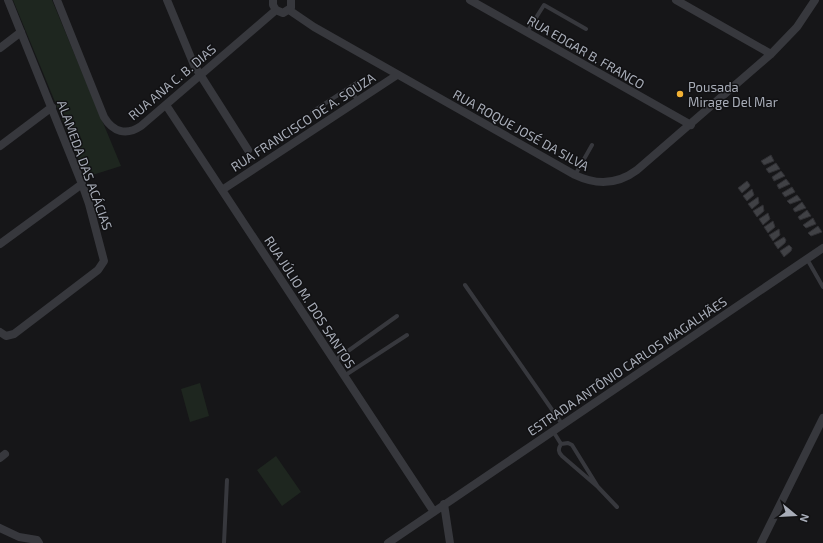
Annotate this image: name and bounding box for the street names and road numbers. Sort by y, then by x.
street label: RUA EDGAR B. FRANCO [525,12,647,92]
street label: RUA ANA C. B. DIAS [125,41,219,123]
street label: RUA FRANCISCO DE A. SOUZA [228,69,378,175]
street label: RUA ROQUE JOSÉ DA SILVA [450,85,592,174]
street label: ALAMEDA DAS ACÁCIAS [54,98,117,232]
street label: RUA JÚLIO M. DOS SANTOS [261,232,360,371]
street label: ESTRADA ANTÔNIO CARLOS MAGALHÃES [524,293,730,439]

